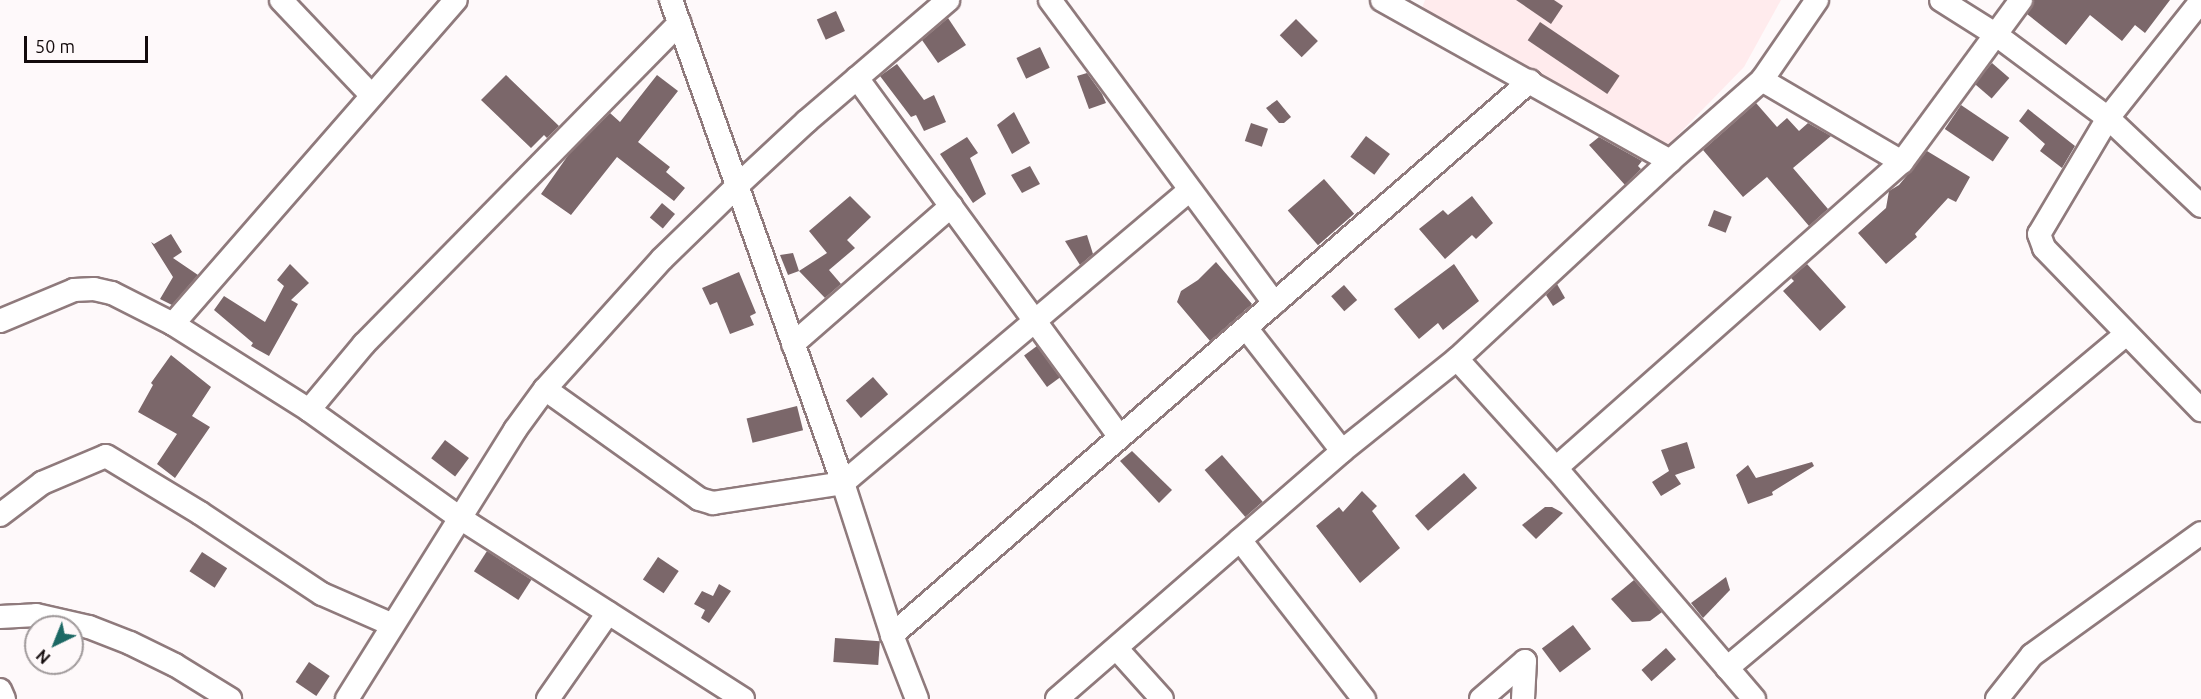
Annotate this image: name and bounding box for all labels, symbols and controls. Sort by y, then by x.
scale bar [27,24,152,62]
text: 50 m [35,36,75,56]
north arrow [24,615,84,675]
text: N [33,646,54,667]

